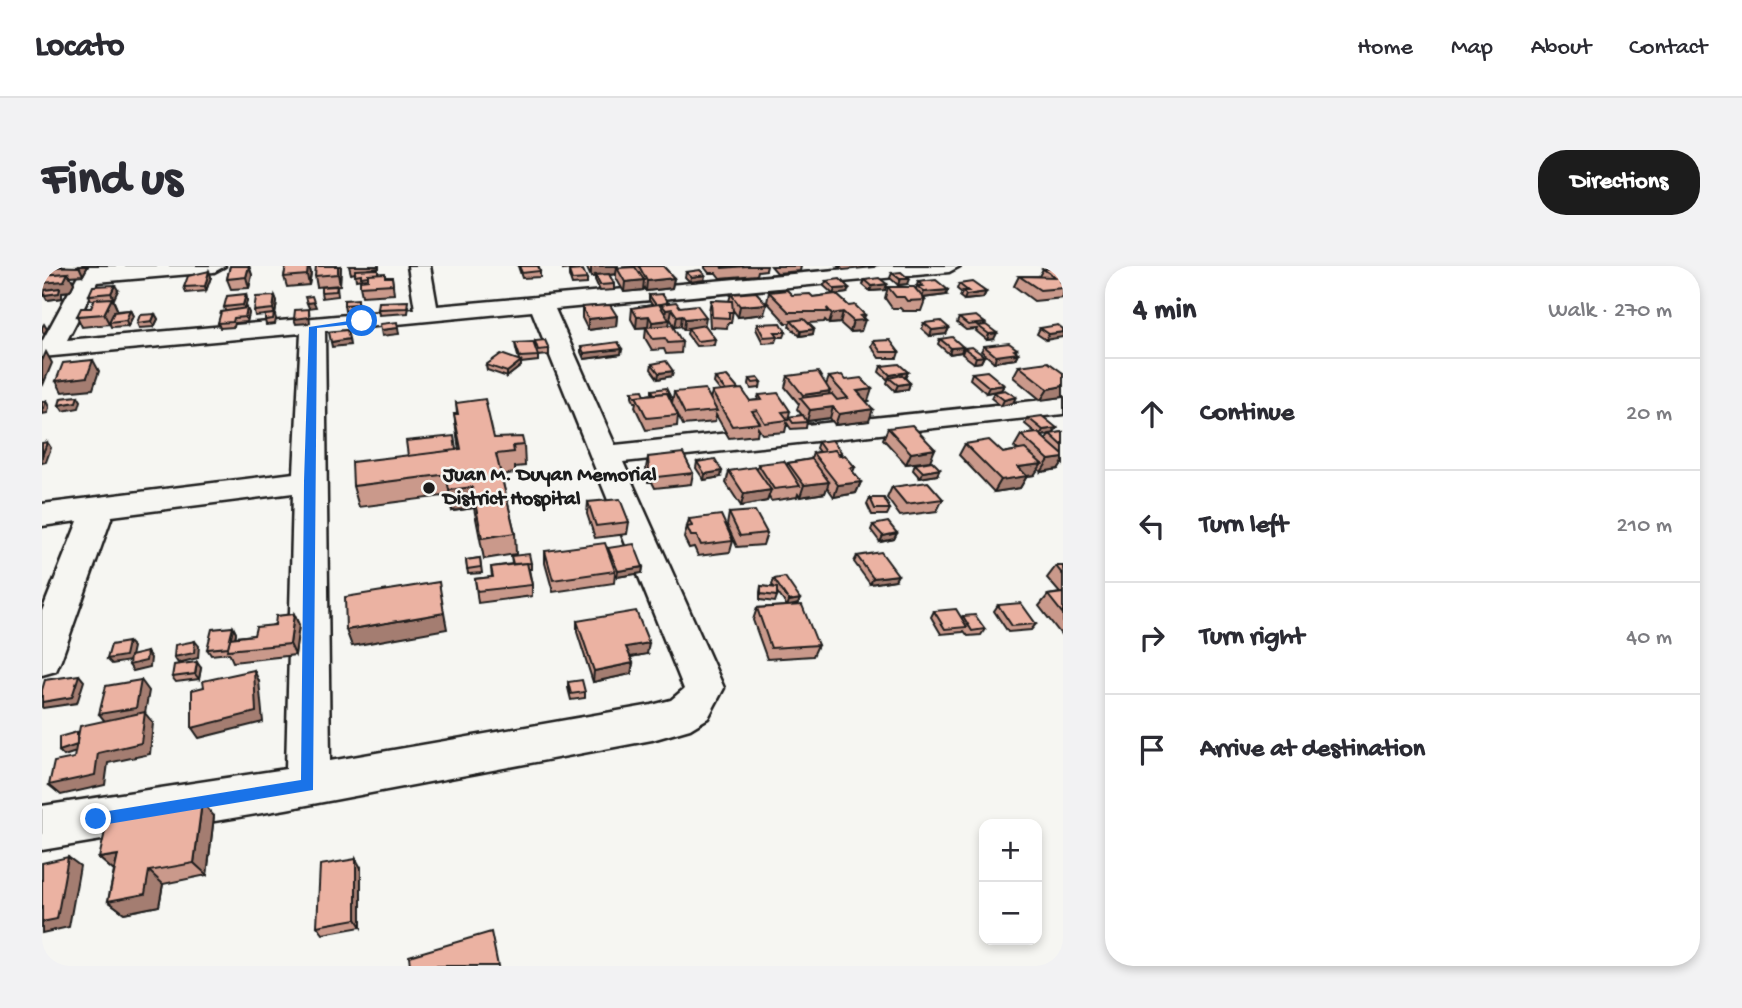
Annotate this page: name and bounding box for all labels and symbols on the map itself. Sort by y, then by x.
route start [346,305,377,336]
place label: Juan M. Duyan Memorial District Hospital [441,464,657,513]
marker: Juan M. Duyan Memorial District Hospital [421,480,437,496]
route end [80,803,111,834]

